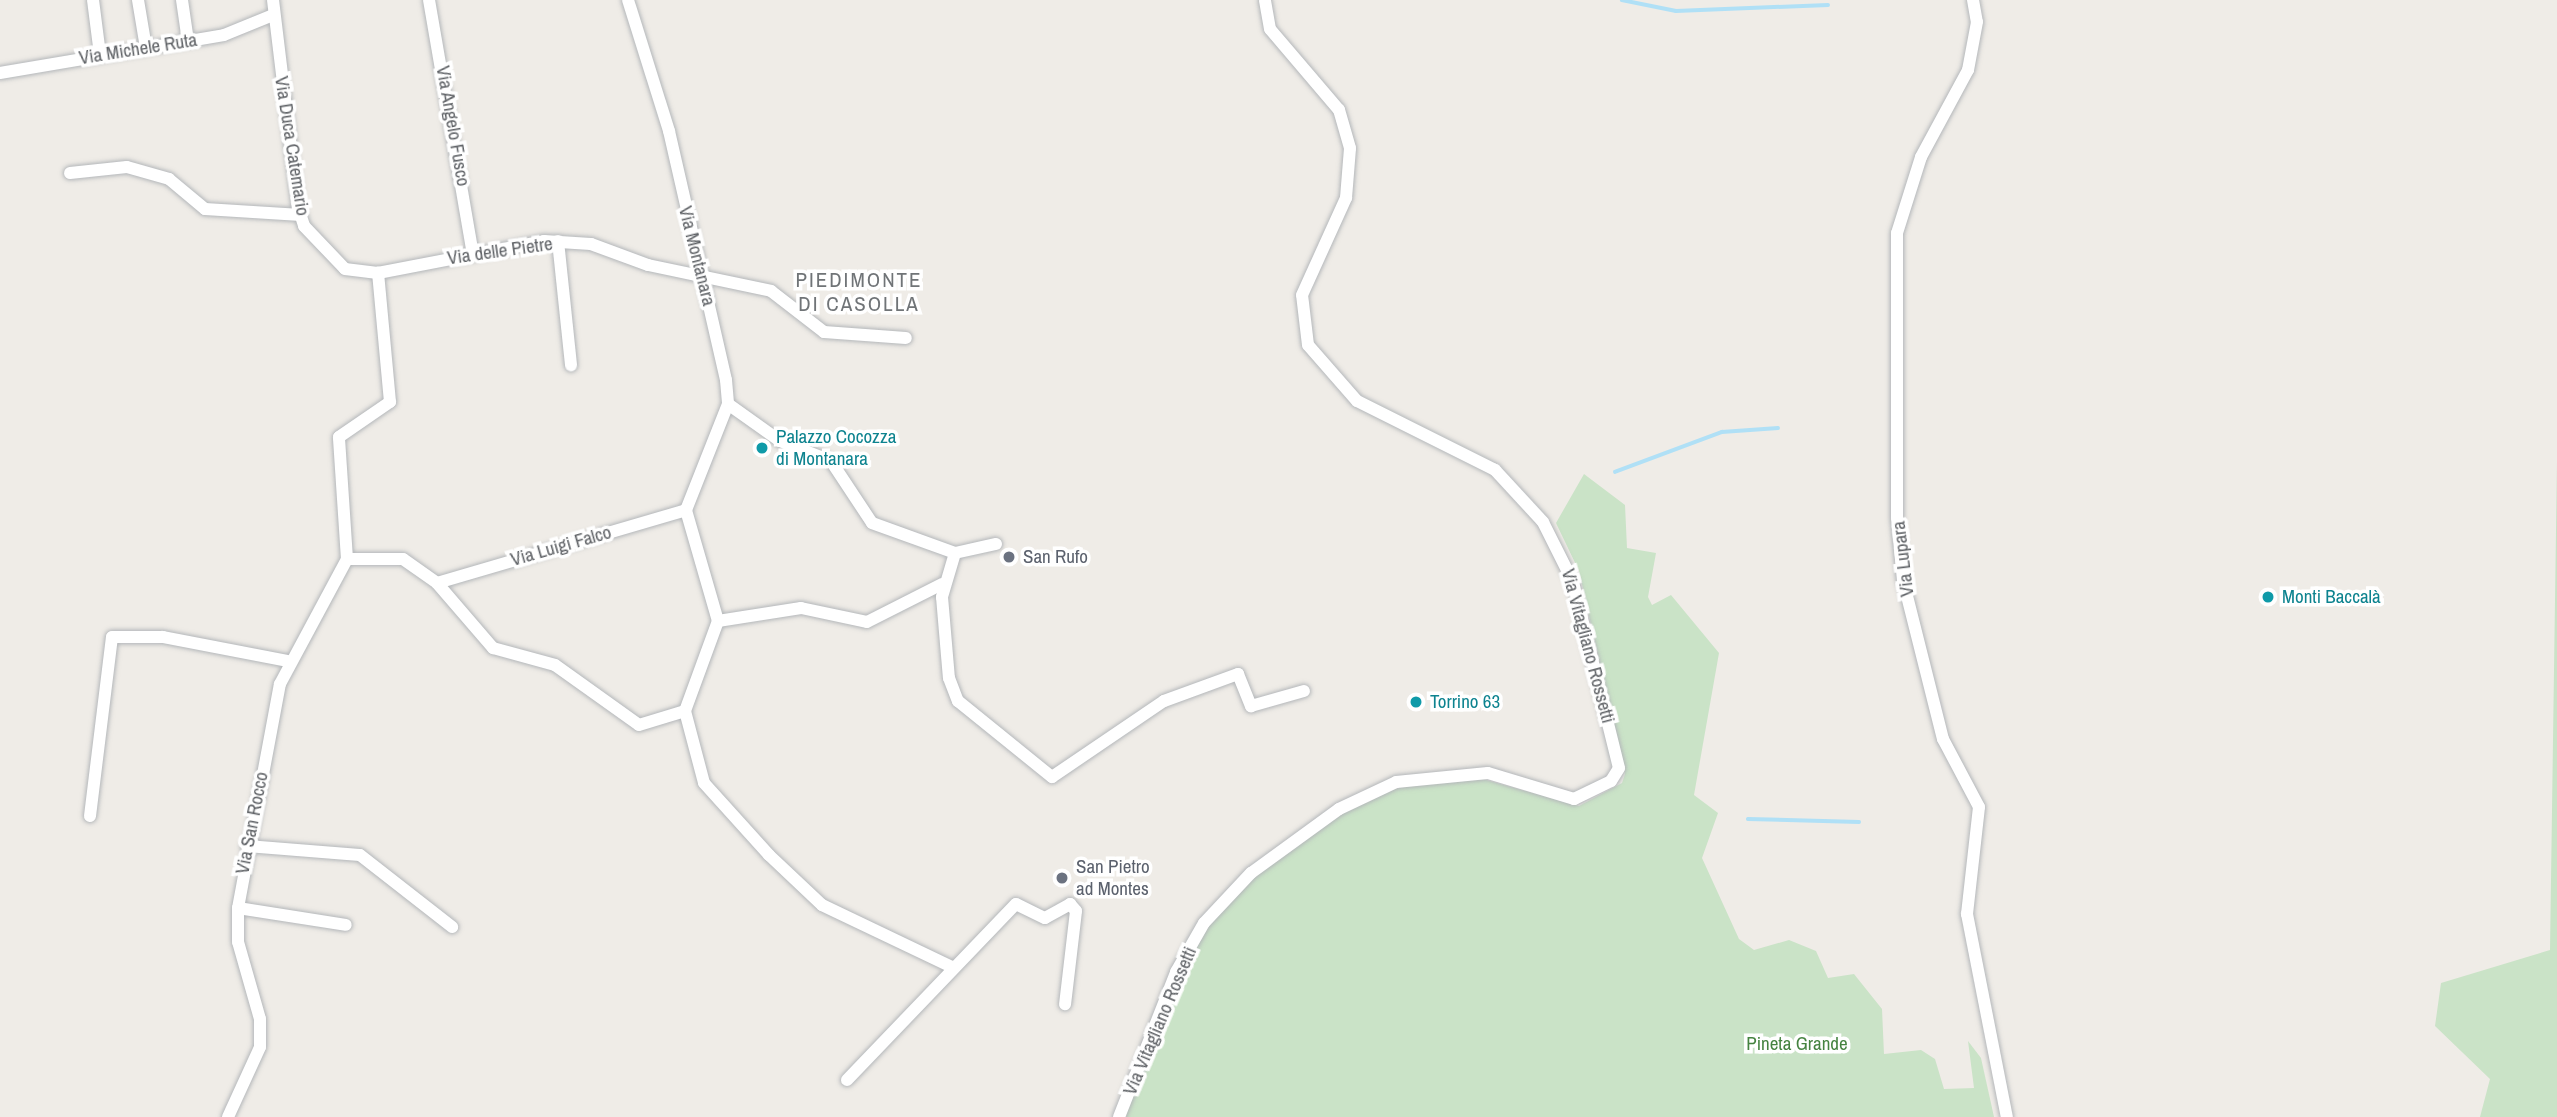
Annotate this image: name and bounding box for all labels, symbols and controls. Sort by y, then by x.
street label: Via Michele Ruta [77,28,199,70]
street label: Via Angelo Fusco [431,64,475,188]
street label: Via Duca Catemario [270,75,314,217]
street label: Via Montanara [674,204,720,308]
street label: Via delle Pietre [446,232,554,270]
district label: PIEDIMONTE DI CASOLLA [797,267,921,317]
place label: Palazzo Cocozza di Montanara [776,426,896,470]
marker: Palazzo Cocozza di Montanara [754,440,770,456]
street label: Via Lupara [1887,520,1919,598]
street label: Via Luigi Falco [508,521,614,571]
place label: San Rufo [1023,546,1088,568]
marker: San Rufo [1001,549,1017,565]
street label: Via Vitagliano Rossetti [1556,566,1620,726]
place label: Monti Baccalà [2282,586,2381,608]
marker: Monti Baccalà [2260,589,2276,605]
place label: Torrino 63 [1430,691,1500,713]
marker: Torrino 63 [1408,694,1424,710]
street label: Via San Rocco [231,770,273,876]
place label: San Pietro ad Montes [1076,856,1150,900]
marker: San Pietro ad Montes [1054,870,1070,886]
street label: Via Vitagliano Rossetti [1118,943,1202,1099]
park label: Pineta Grande [1746,1033,1848,1055]

